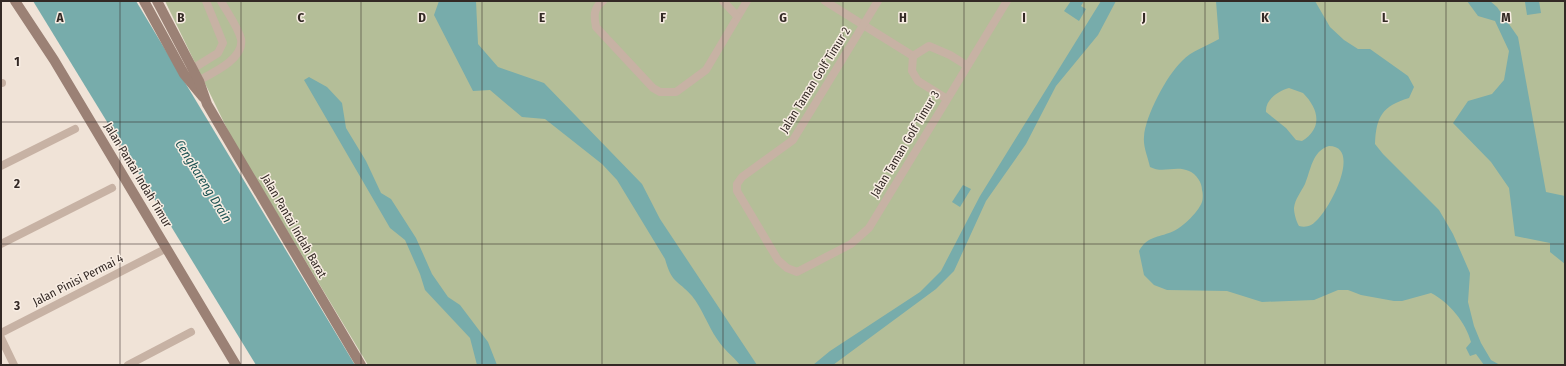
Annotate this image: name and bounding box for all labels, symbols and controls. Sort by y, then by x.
text: A [55,10,64,25]
text: B [177,10,185,25]
text: C [298,10,305,25]
text: D [418,10,426,25]
text: E [539,10,545,25]
text: F [660,10,666,25]
text: G [779,10,787,25]
text: H [899,10,907,25]
text: I [1022,10,1026,25]
text: J [1141,10,1146,25]
text: K [1261,10,1269,25]
text: L [1382,10,1388,25]
text: M [1501,10,1511,25]
street label: Jalan Taman Golf Timur 2 [777,25,853,135]
text: 1 [14,54,20,69]
street label: Jalan Taman Golf Timur 3 [868,88,942,200]
street label: Jalan Pantai Indah Timur [101,120,175,231]
water label: Cengkareng Drain [172,137,235,226]
street label: Jalan Pantai Indah Barat [259,172,329,280]
text: 2 [13,176,20,191]
street label: Jalan Pinisi Permai 4 [30,251,126,309]
text: 3 [13,298,20,313]

